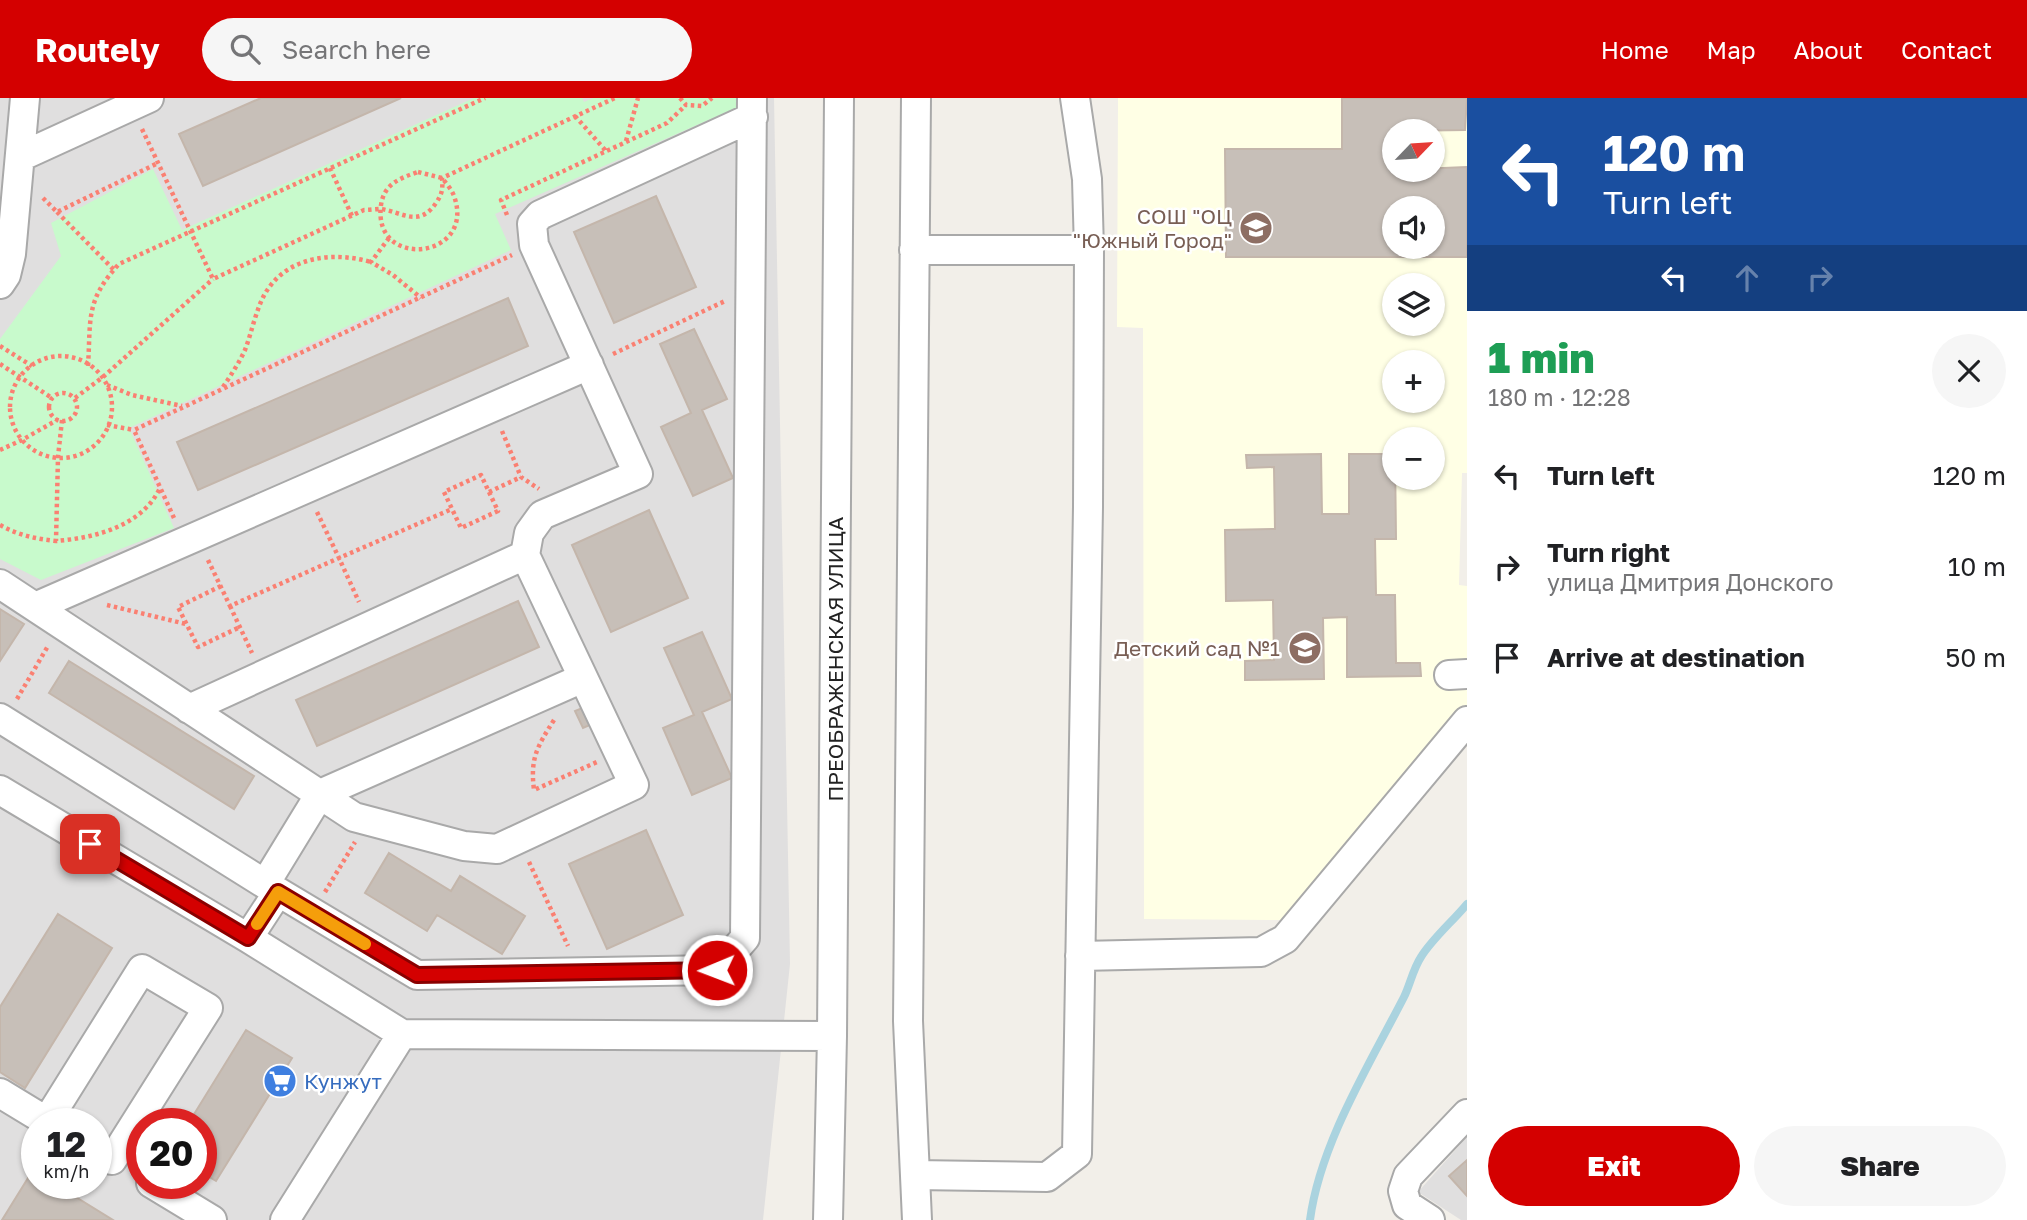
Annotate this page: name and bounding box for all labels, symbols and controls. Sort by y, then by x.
search box [202,18,692,81]
text: Routely [35,30,160,69]
icon: search [226,30,264,68]
text: Search here [282,34,431,65]
text: Home [1601,35,1669,64]
text: Map [1707,35,1756,64]
text: About [1794,35,1863,64]
text: Contact [1901,35,1992,64]
north arrow [1382,119,1446,182]
map controls [1382,119,1445,490]
text: 120 m [1603,123,1745,182]
icon: left [1488,126,1579,217]
text: Turn left [1603,183,1732,221]
button: sound [1382,196,1445,259]
place label: СОШ "ОЦ "Южный Город" [1073,203,1232,253]
school or university icon: СОШ "ОЦ "Южный Город" [1237,209,1275,247]
icon: left [1655,259,1693,297]
icon: ahead [1728,259,1766,297]
icon: right [1801,259,1839,297]
button: layers [1382,273,1445,336]
text: 1 min [1488,332,1595,382]
button: close [1932,334,2006,408]
button: + [1382,350,1445,413]
text: 180 m · 12:28 [1488,383,1631,411]
button: − [1382,427,1445,490]
icon: left [1488,457,1526,495]
text: Turn left [1547,460,1655,491]
text: 120 m [1933,460,2006,491]
street label: ПРЕОБРАЖЕНСКАЯ УЛИЦА [822,517,848,801]
text: Turn right [1547,537,1670,568]
icon: right [1488,548,1526,586]
text: 10 m [1948,551,2006,582]
text: улица Дмитрия Донского [1547,568,1833,596]
school or university icon: Детский сад №1 [1286,629,1324,667]
place label: Детский сад №1 [1114,635,1280,661]
icon: arrive [1488,639,1526,677]
text: Arrive at destination [1547,642,1805,673]
text: 50 m [1945,642,2006,673]
pin [60,814,120,874]
icon: arrive [71,825,109,863]
position arrow [680,933,754,1007]
supermarket icon: Кунжут [261,1062,299,1100]
place label: Кунжут [304,1068,382,1094]
speed limit sign: 20 [126,1108,217,1199]
text: 12 [47,1123,86,1165]
button: Exit [1488,1126,1740,1206]
button: Share [1754,1126,2006,1206]
text: km/h [44,1160,89,1182]

